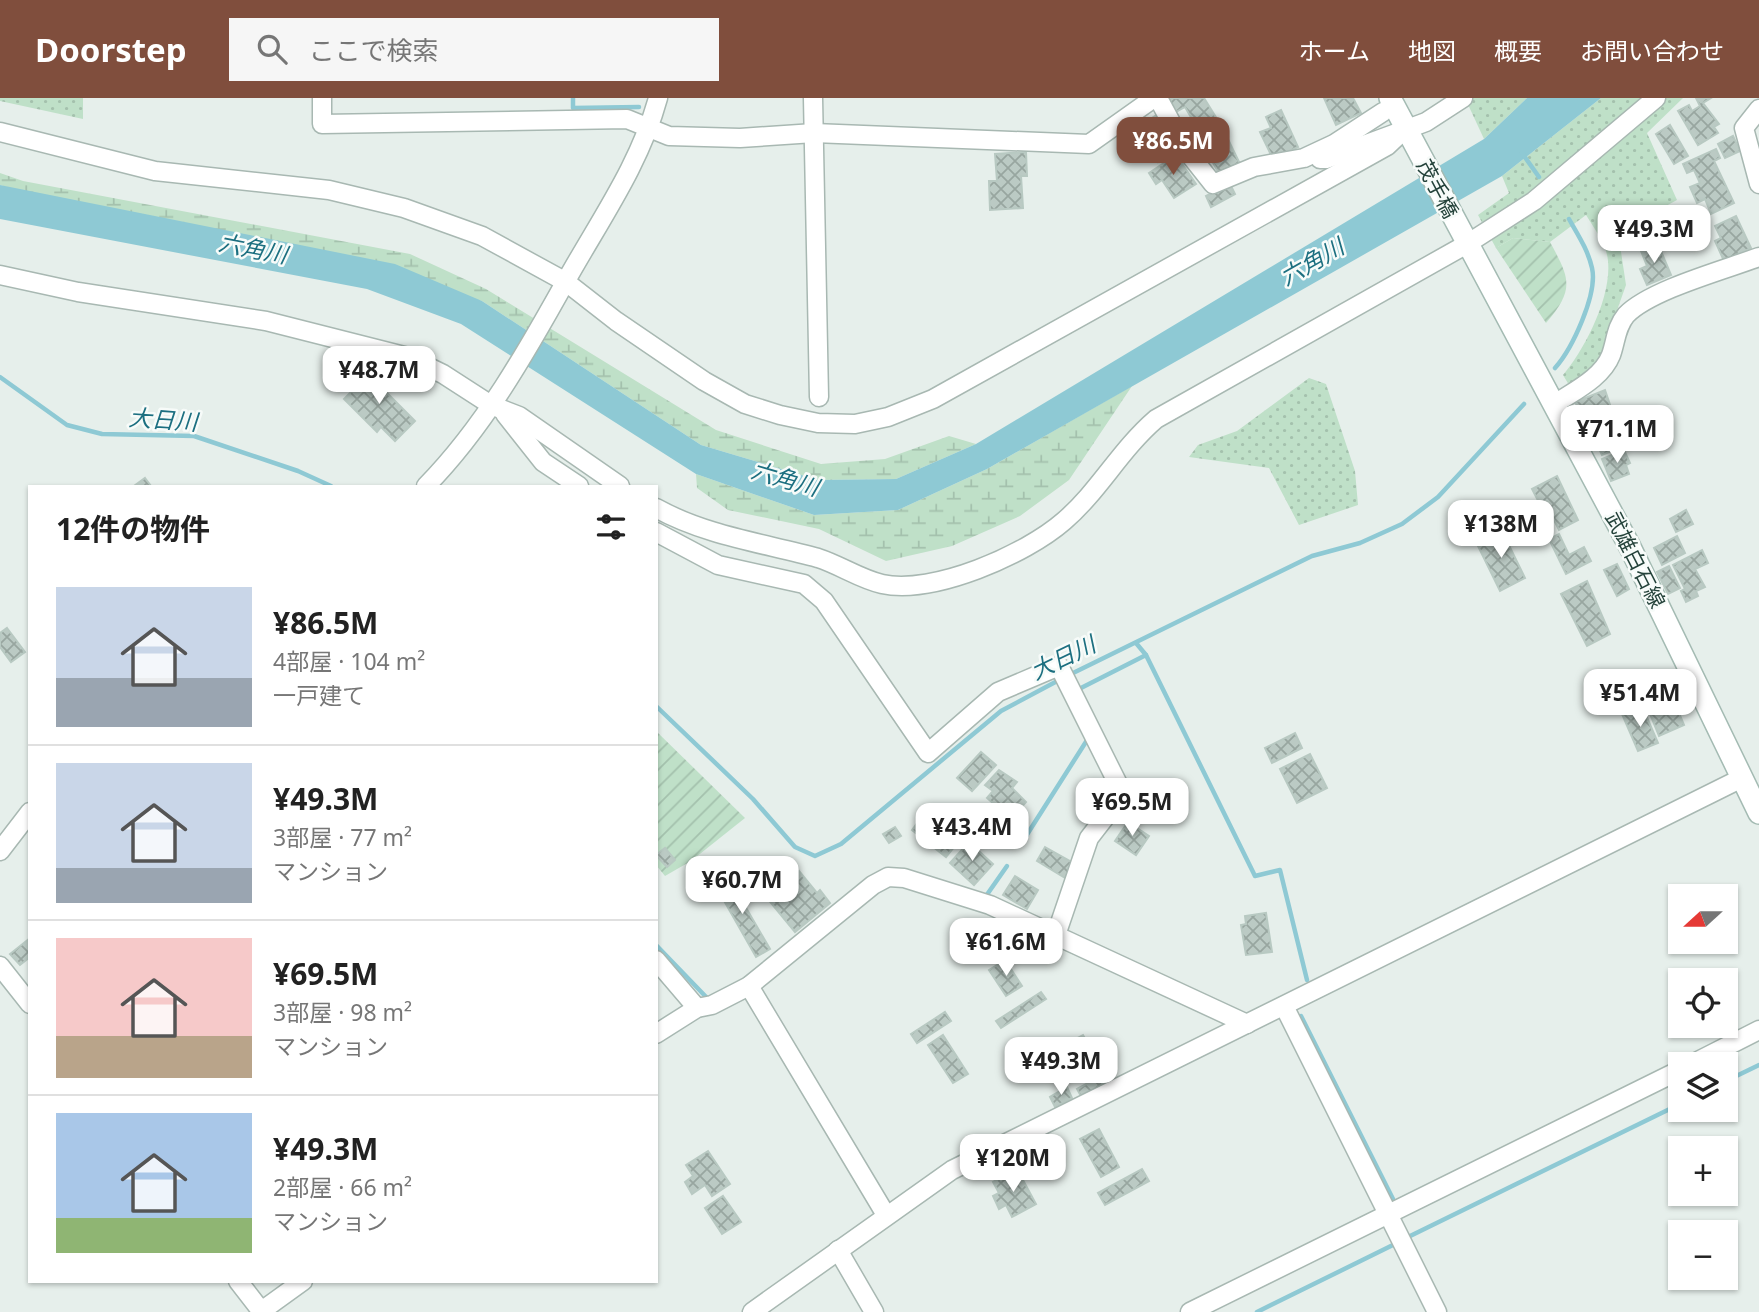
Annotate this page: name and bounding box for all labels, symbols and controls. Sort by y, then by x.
search box [229,18,719,81]
text: Doorstep [35,27,187,72]
icon: search [253,30,291,68]
text: ここで検索 [309,32,439,68]
text: ホーム [1299,34,1370,67]
text: 地図 [1408,34,1456,67]
text: 概要 [1494,34,1542,67]
text: お問い合わせ [1580,34,1724,67]
pin: ¥86.5M [1116,118,1230,177]
text: ¥86.5M [1133,124,1213,156]
street label: 茂手橋 [1411,154,1465,223]
pin: ¥49.3M [1597,206,1711,265]
text: ¥49.3M [1614,212,1694,244]
water label: 六角川 [216,226,293,271]
water label: 六角川 [1274,229,1352,292]
pin: ¥48.7M [322,346,436,406]
text: ¥48.7M [339,353,419,385]
water label: 大日川 [128,401,202,438]
pin: ¥71.1M [1560,406,1674,465]
text: ¥71.1M [1577,412,1657,444]
water label: 六角川 [748,453,826,504]
pin: ¥138M [1452,500,1550,560]
street label: 武雄白石線 [1600,506,1672,613]
text: ¥138M [1464,507,1538,539]
text: 12件の物件 [56,508,210,549]
icon: filters [592,508,630,546]
text: ¥86.5M [273,602,378,643]
icon: home [112,615,196,699]
water label: 大日川 [1025,626,1103,687]
text: 4部屋 · 104 m² [273,645,425,677]
pin: ¥51.4M [1583,670,1697,729]
text: ¥51.4M [1600,676,1680,708]
text: 一戸建て [273,679,365,711]
text: ¥49.3M [273,778,378,819]
pin: ¥69.5M [1075,778,1189,838]
text: ¥69.5M [1092,785,1172,817]
icon: home [112,791,196,875]
pin: ¥43.4M [915,804,1029,863]
text: ¥43.4M [932,810,1012,842]
text: 3部屋 · 77 m² [273,821,412,853]
text: マンション [273,855,388,887]
pin: ¥60.7M [685,856,799,916]
text: ¥60.7M [702,863,782,895]
north arrow [1668,884,1738,954]
map controls [1668,884,1738,1290]
pin: ¥61.6M [949,918,1063,978]
text: ¥61.6M [966,925,1046,957]
text: ¥69.5M [273,953,378,994]
icon: home [112,966,196,1050]
button: locate [1668,968,1738,1038]
text: 3部屋 · 98 m² [273,996,412,1028]
text: マンション [273,1030,388,1062]
pin: ¥49.3M [1004,1038,1118,1097]
text: ¥49.3M [1021,1044,1101,1076]
button: layers [1668,1052,1738,1122]
text: ¥49.3M [273,1128,378,1169]
pin: ¥120M [964,1134,1062,1194]
button: + [1668,1136,1738,1206]
icon: home [112,1141,196,1225]
text: ¥120M [976,1141,1050,1173]
text: 2部屋 · 66 m² [273,1171,412,1203]
text: マンション [273,1205,388,1237]
button: − [1668,1220,1738,1290]

